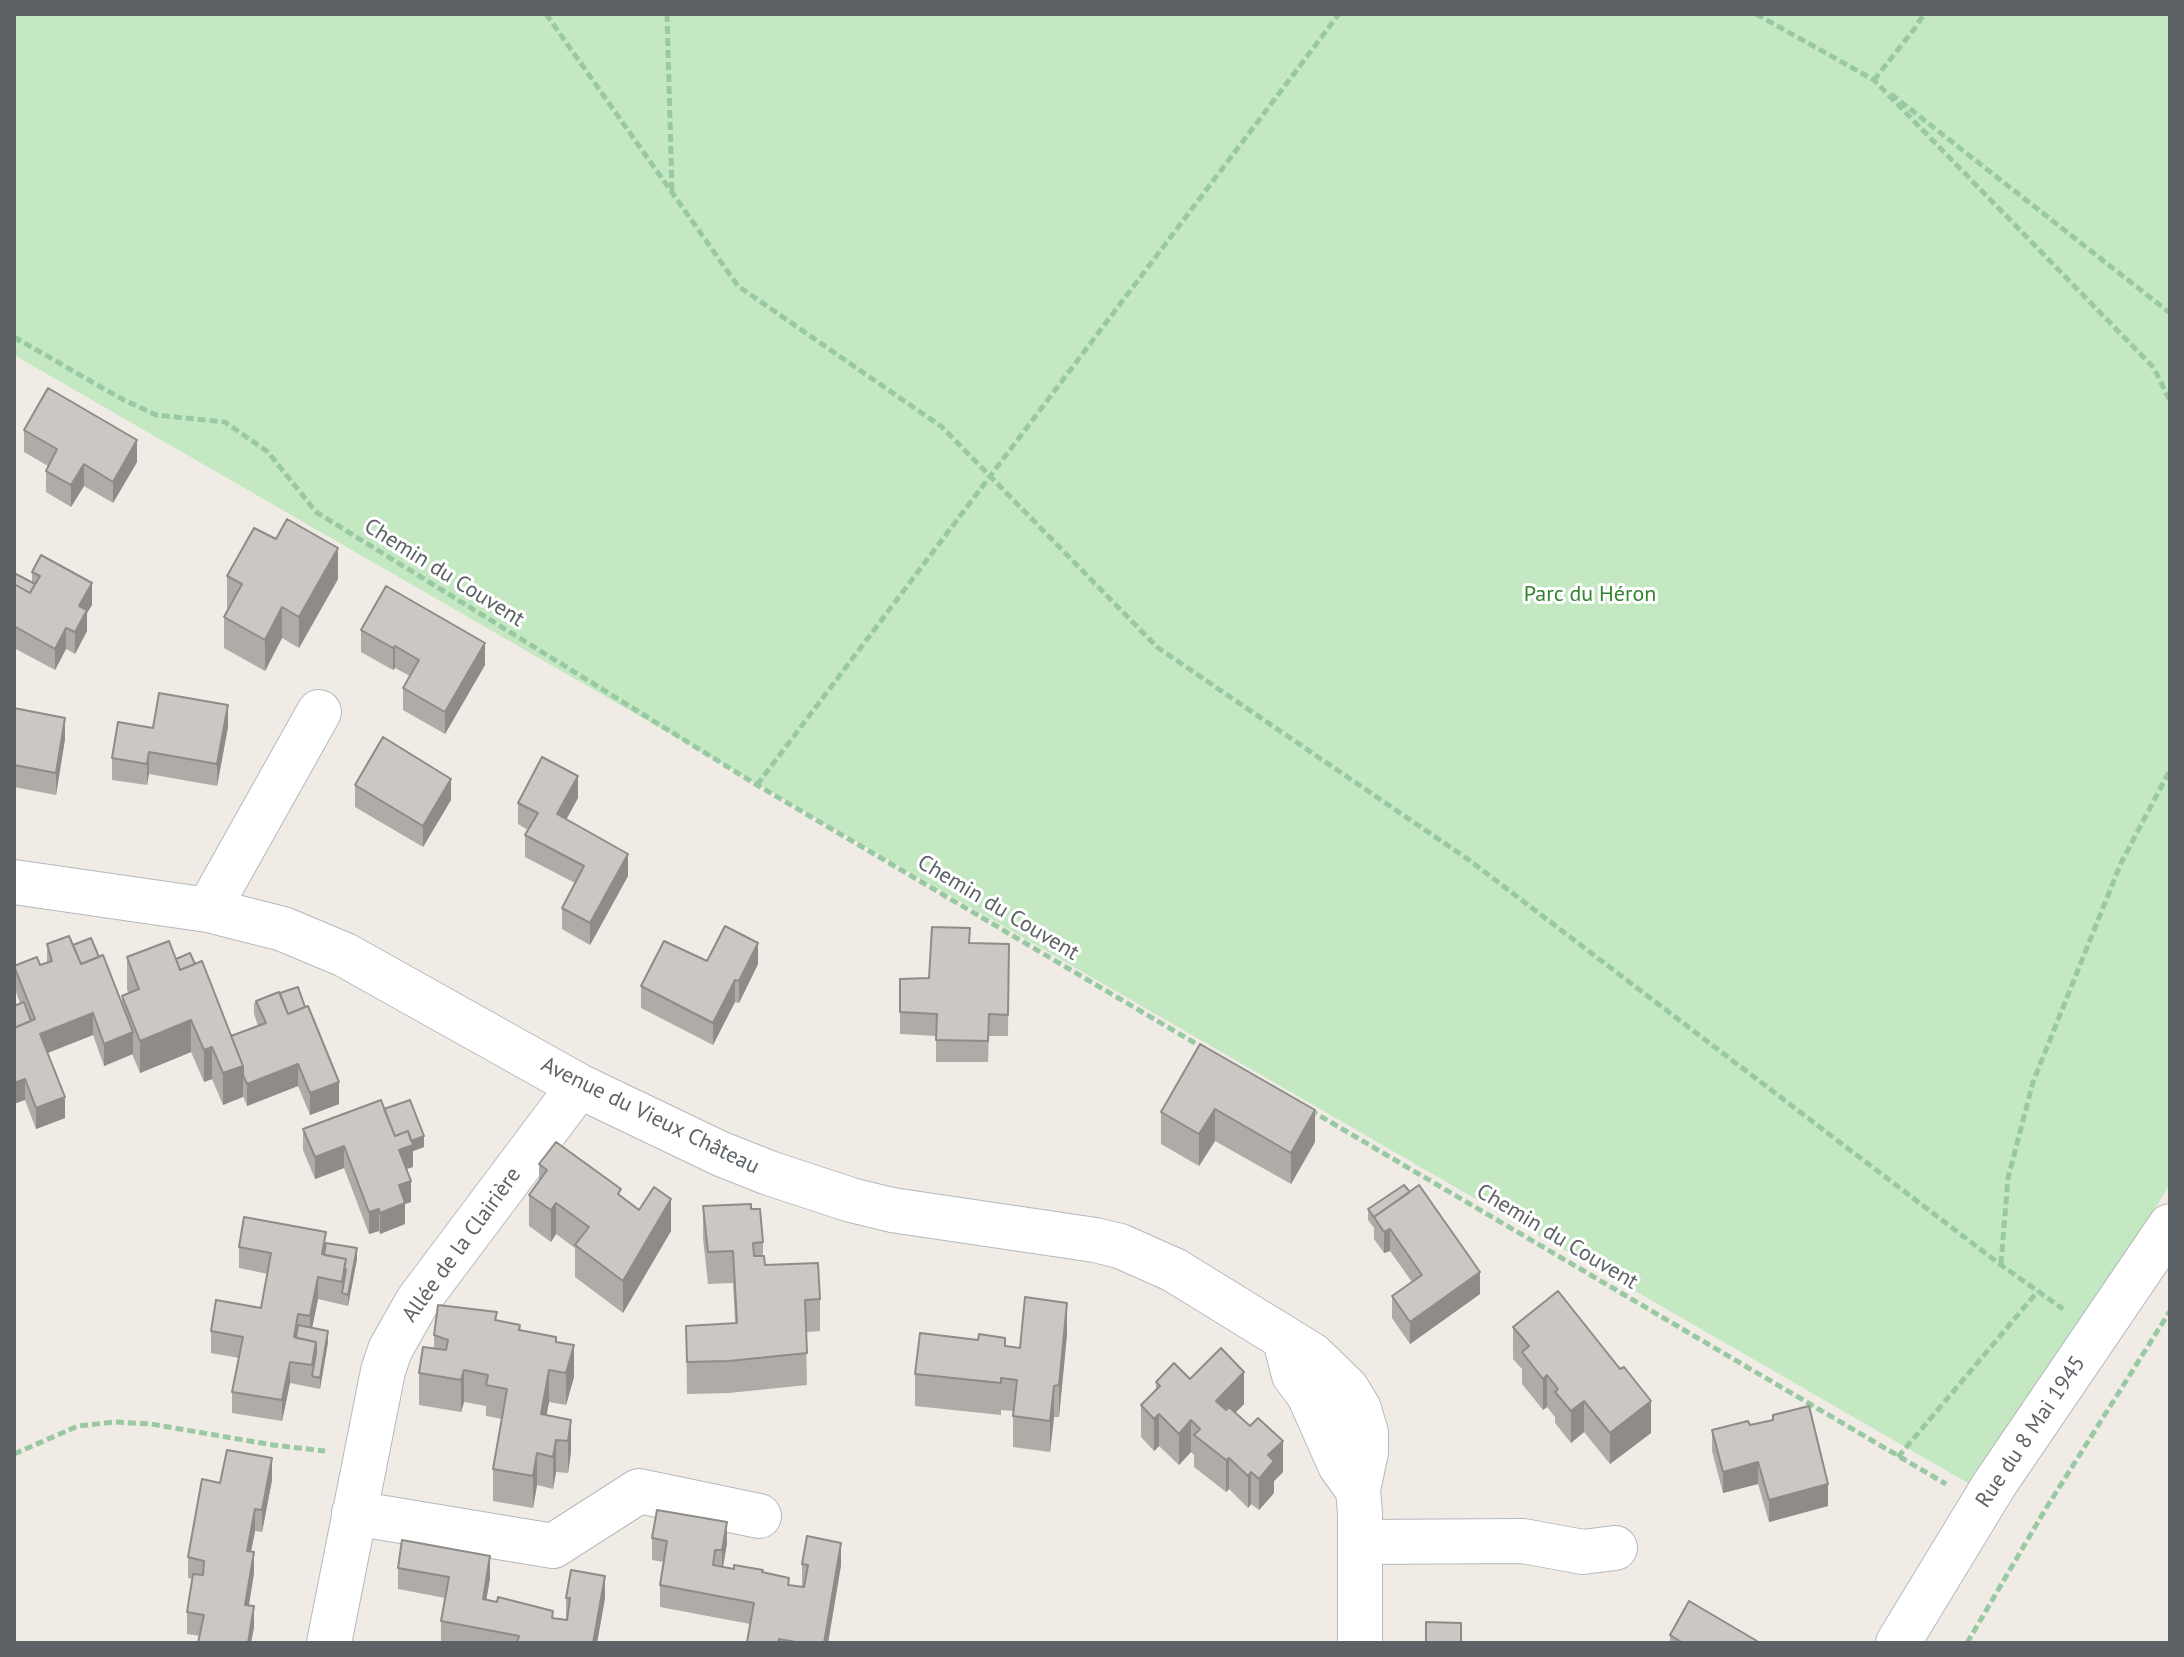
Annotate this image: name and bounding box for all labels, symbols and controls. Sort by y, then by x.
street label: Chemin du Couvent [359,513,529,633]
park label: Parc du Héron [1524,582,1656,608]
street label: Chemin du Couvent [913,849,1083,967]
street label: Avenue du Vieux Château [537,1052,763,1180]
street label: Allée de la Clairière [397,1162,527,1328]
street label: Chemin du Couvent [1472,1178,1642,1296]
street label: Rue du 8 Mai 1945 [1970,1351,2092,1513]

